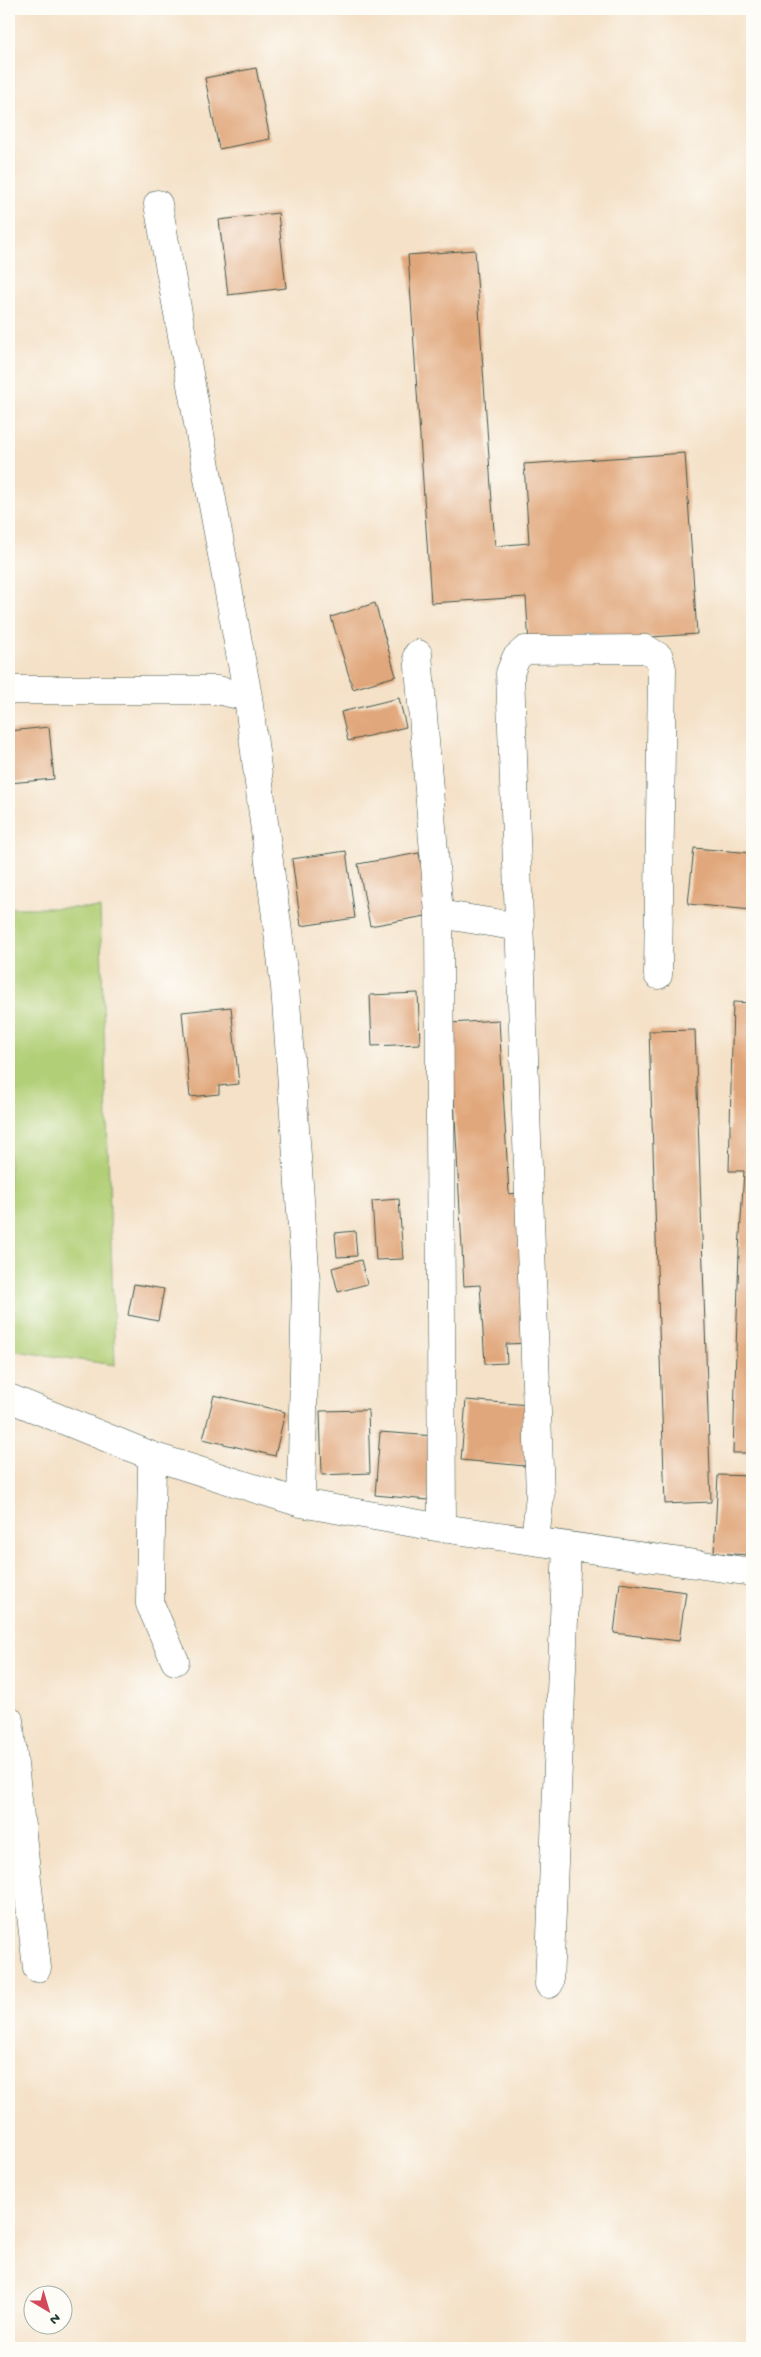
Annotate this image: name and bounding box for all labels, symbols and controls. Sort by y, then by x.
north arrow [22,2284,72,2334]
text: N [46,2309,63,2328]

